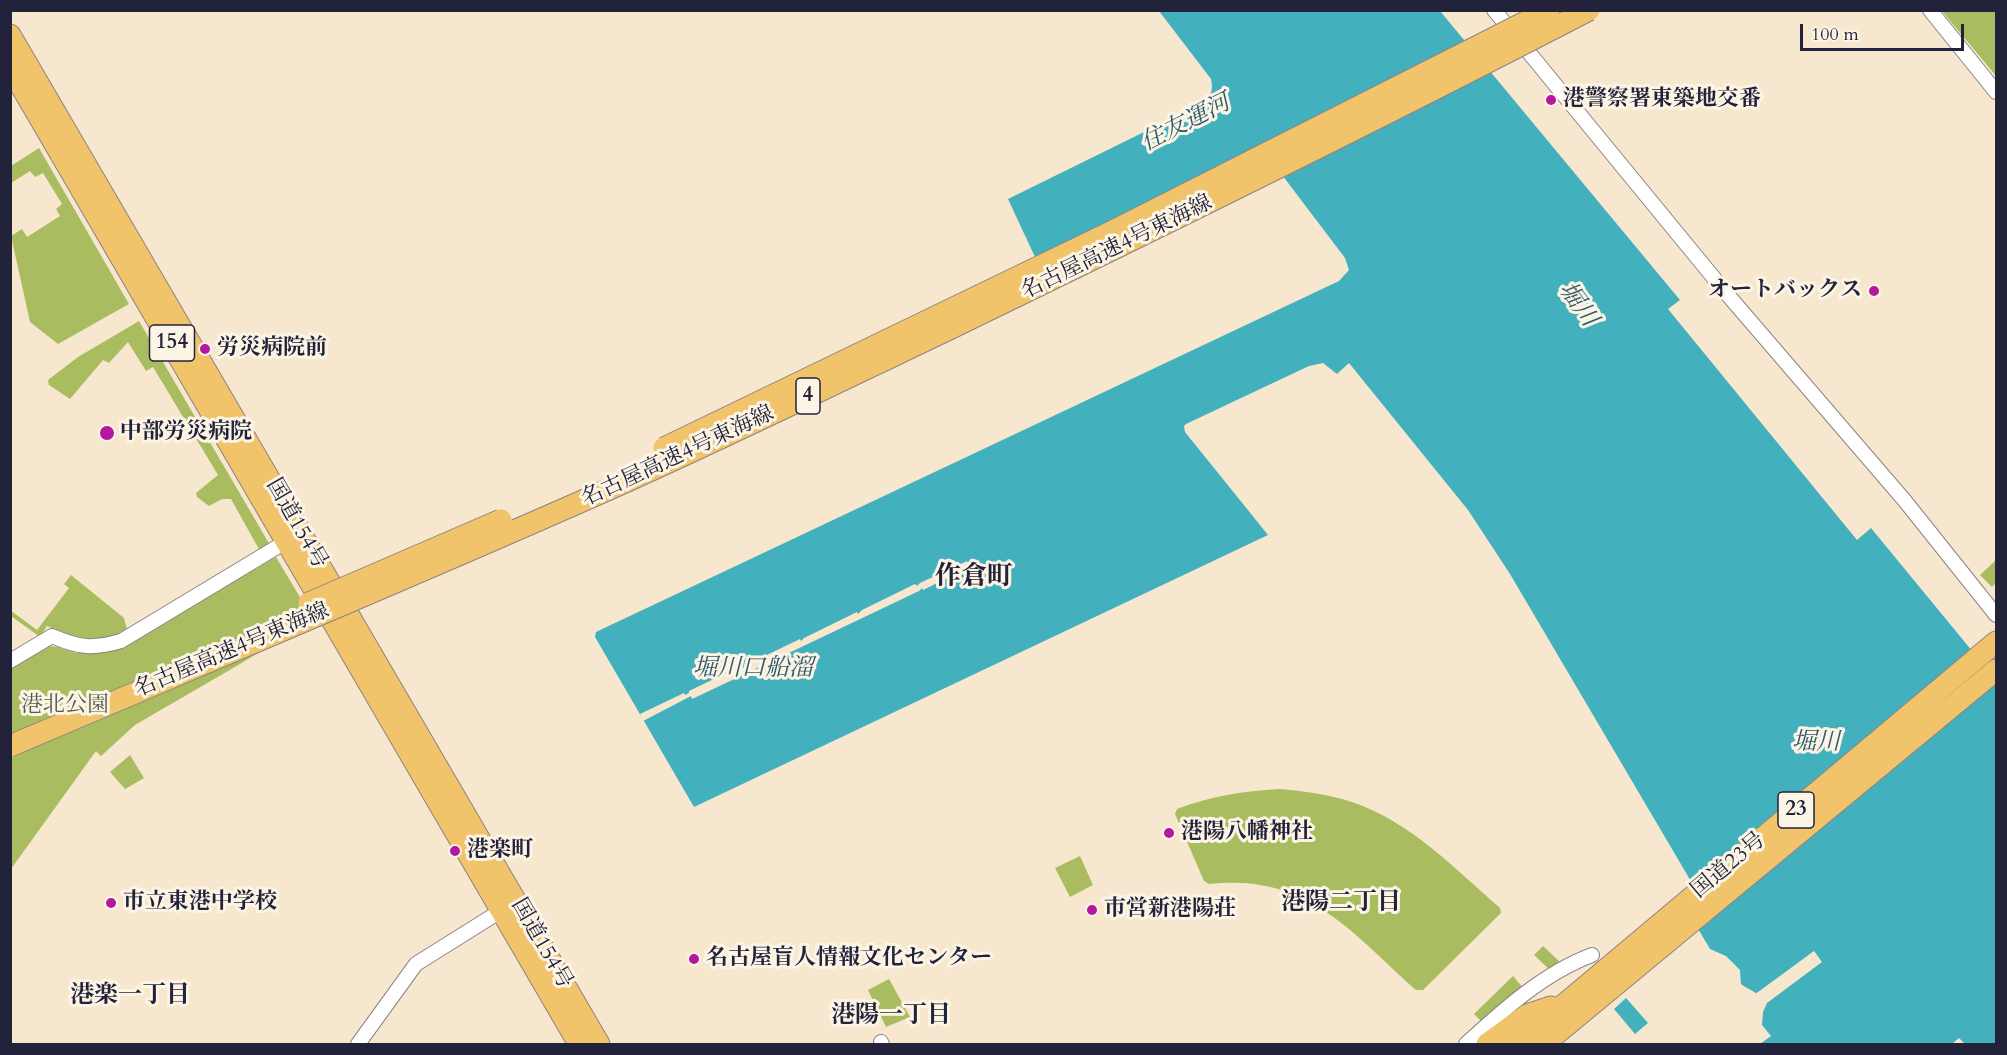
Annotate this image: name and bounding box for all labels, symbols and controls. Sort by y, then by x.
scale bar [1803,12,1966,50]
text: 100 m [1811,22,1859,47]
place label: 港警察署東築地交番 [1563,87,1761,113]
water label: 住友運河 [1137,89,1235,159]
marker: 港警察署東築地交番 [1544,93,1558,107]
street label: 名古屋高速4号東海線 [1017,190,1217,306]
water label: 堀川 [1551,277,1603,333]
place label: オートバックス [1708,278,1862,304]
marker: オートバックス [1867,284,1881,298]
road number: 154 [150,325,195,361]
place label: 労災病院前 [217,336,327,362]
marker: 労災病院前 [198,342,212,356]
road number: 4 [796,378,820,414]
street label: 名古屋高速4号東海線 [578,401,778,513]
place label: 中部労災病院 [120,420,252,446]
marker: 中部労災病院 [98,424,116,442]
street label: 国道154号 [260,474,332,574]
district label: 作倉町 [935,562,1013,594]
street label: 名古屋高速4号東海線 [131,598,333,704]
water label: 堀川口船溜 [693,655,813,683]
park label: 港北公園 [21,693,109,719]
water label: 堀川 [1792,729,1840,757]
road number: 23 [1778,792,1814,828]
place label: 港陽八幡神社 [1181,820,1313,846]
marker: 港陽八幡神社 [1162,826,1176,840]
street label: 国道23号 [1687,827,1771,905]
place label: 港楽町 [467,838,533,864]
marker: 港楽町 [448,844,462,858]
district label: 港陽二丁目 [1281,889,1401,917]
place label: 市立東港中学校 [123,890,277,916]
street label: 国道154号 [505,894,577,994]
marker: 市立東港中学校 [104,896,118,910]
place label: 市営新港陽荘 [1104,897,1236,923]
marker: 市営新港陽荘 [1085,903,1099,917]
place label: 名古屋盲人情報文化センター [706,946,992,972]
marker: 名古屋盲人情報文化センター [687,952,701,966]
district label: 港楽一丁目 [70,982,190,1010]
district label: 港陽一丁目 [831,1002,951,1030]

